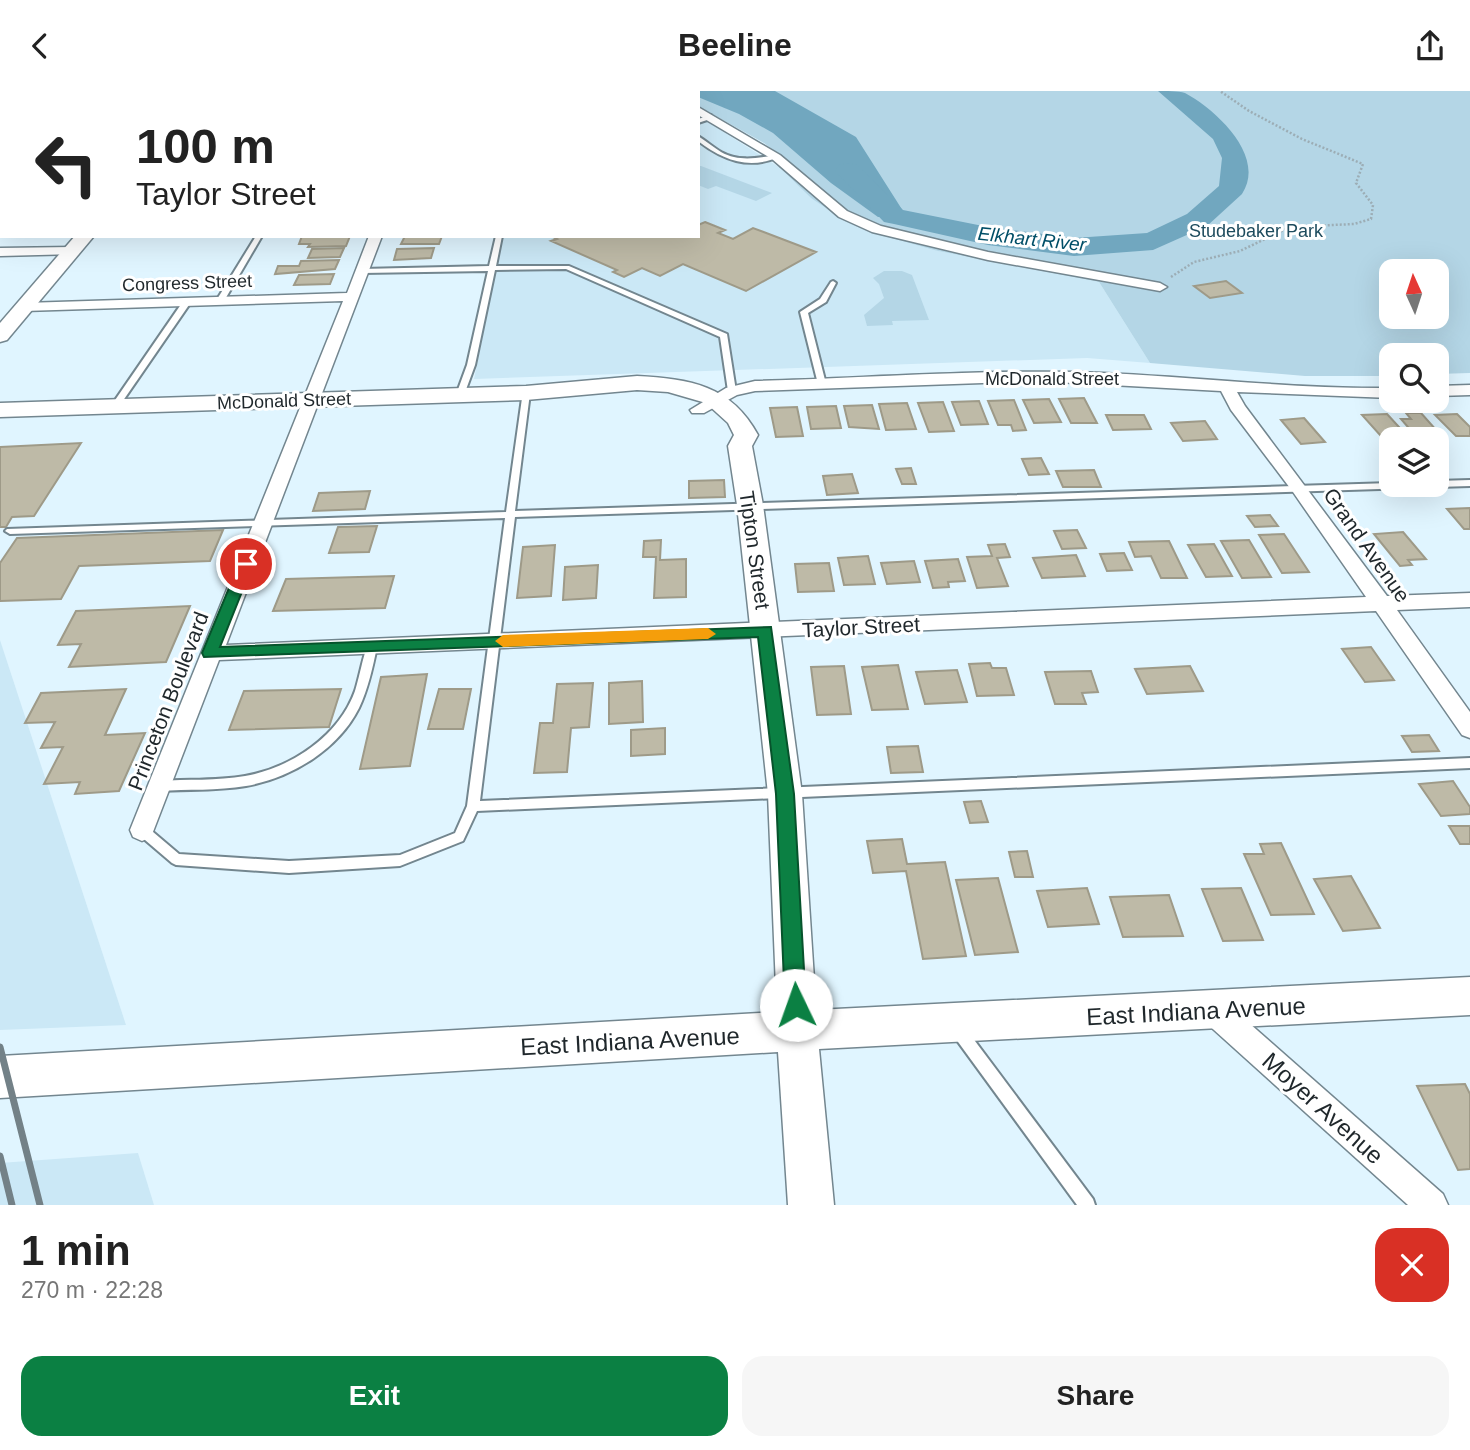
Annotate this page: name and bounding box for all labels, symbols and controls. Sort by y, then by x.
icon: back [21,27,59,65]
text: Beeline [678,27,792,63]
icon: share [1411,27,1449,65]
icon: left [21,119,112,210]
text: 100 m [136,119,275,173]
text: Taylor Street [136,176,316,212]
park label: Studebaker Park [1189,221,1324,241]
water label: Elkhart River [977,223,1088,255]
north arrow [1379,259,1449,329]
map controls [1379,259,1449,497]
street label: Congress Street [122,271,252,295]
button: search [1379,343,1449,413]
street label: McDonald Street [985,369,1119,389]
street label: McDonald Street [217,389,351,413]
button: layers [1379,427,1449,497]
street label: Grand Avenue [1319,484,1415,606]
street label: Tipton Street [735,489,775,611]
pin [216,534,276,594]
icon: arrive [227,545,265,583]
street label: Princeton Boulevard [123,609,213,793]
street label: Taylor Street [802,612,921,642]
position arrow [759,968,833,1042]
street label: East Indiana Avenue [1086,992,1306,1030]
street label: East Indiana Avenue [520,1022,740,1060]
street label: Moyer Avenue [1257,1047,1389,1169]
text: 1 min [21,1227,131,1274]
button: close [1375,1228,1449,1302]
text: 270 m · 22:28 [21,1277,163,1303]
button: Exit [21,1356,728,1436]
button: Share [742,1356,1449,1436]

